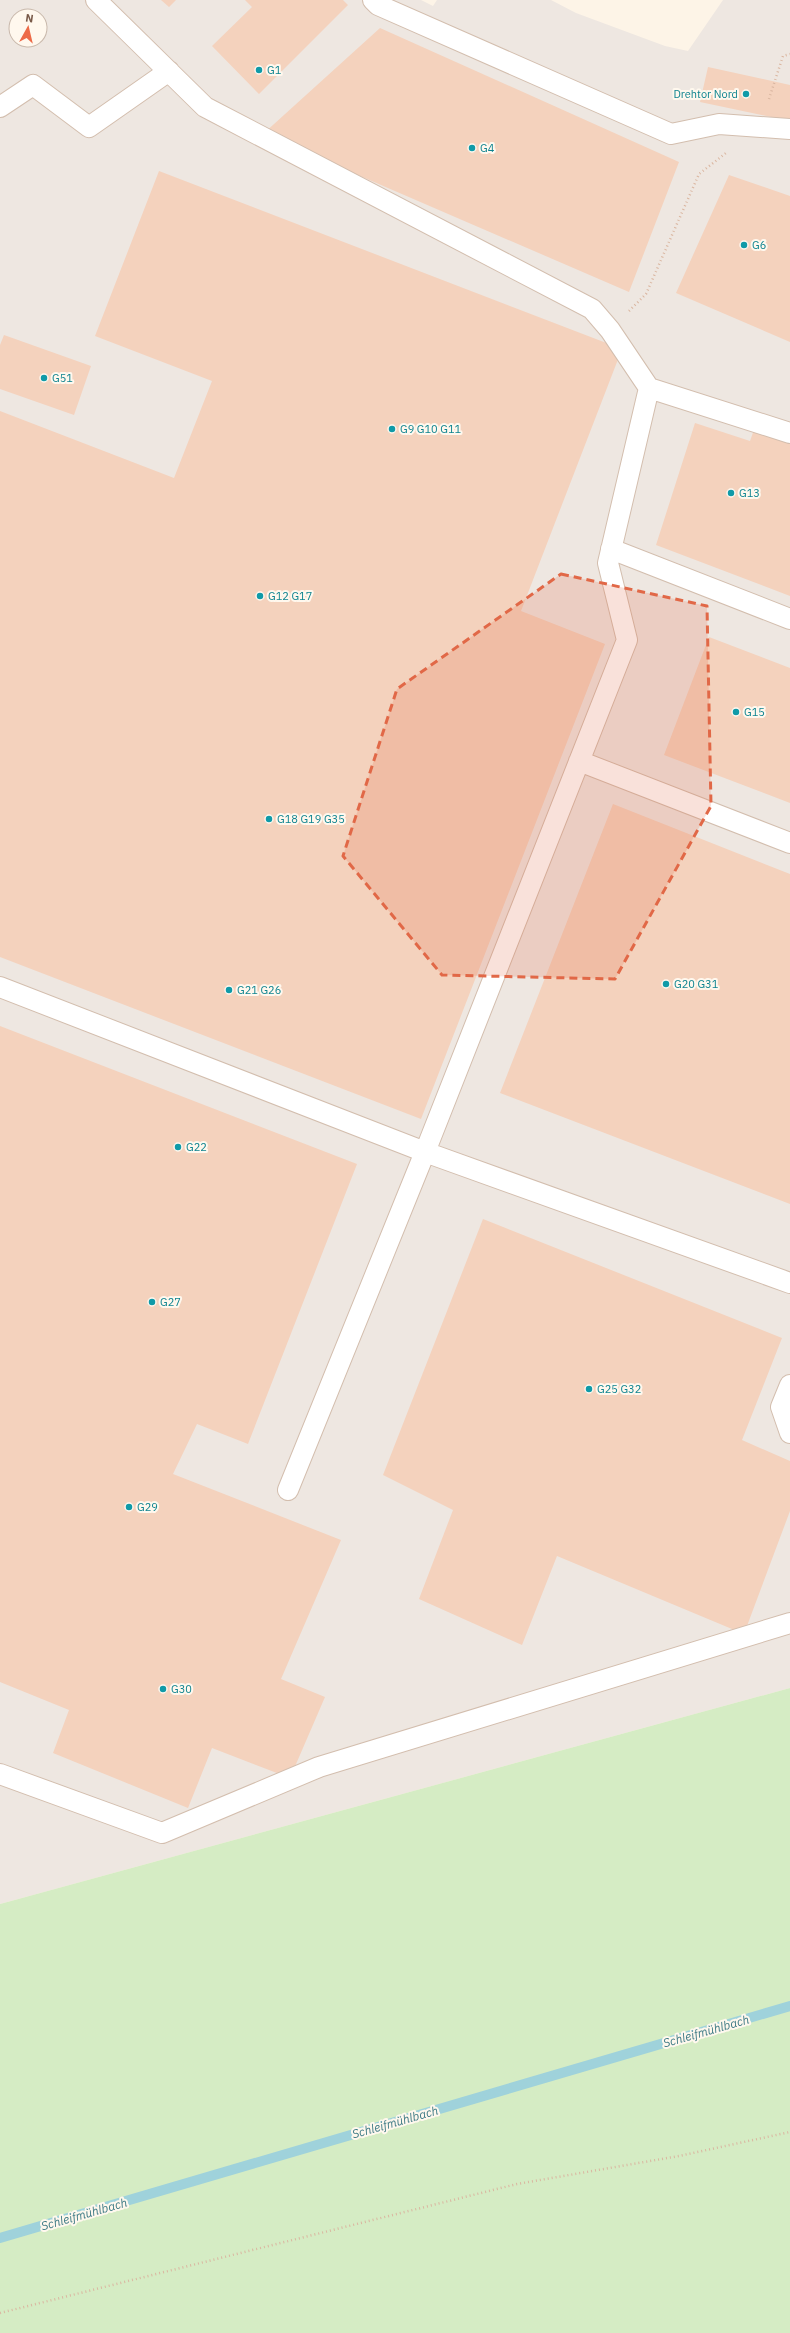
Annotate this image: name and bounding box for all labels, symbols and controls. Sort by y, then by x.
north arrow [8,8,48,48]
text: N [24,11,34,26]
place label: G1 [267,63,282,77]
marker: G1 [254,65,264,75]
place label: Drehtor Nord [673,87,738,101]
marker: Drehtor Nord [741,89,751,99]
place label: G4 [480,141,495,155]
marker: G4 [467,143,477,153]
place label: G6 [752,238,766,252]
marker: G6 [739,240,749,250]
place label: G51 [52,371,73,385]
marker: G51 [39,373,49,383]
place label: G9 G10 G11 [400,422,462,436]
marker: G9 G10 G11 [387,424,397,434]
place label: G13 [739,486,760,500]
marker: G13 [726,488,736,498]
place label: G12 G17 [268,589,312,603]
marker: G12 G17 [255,591,265,601]
place label: G15 [744,705,765,719]
marker: G15 [731,707,741,717]
place label: G18 G19 G35 [277,812,345,826]
marker: G18 G19 G35 [264,814,274,824]
place label: G20 G31 [674,977,719,991]
marker: G20 G31 [661,979,671,989]
place label: G21 G26 [237,983,281,997]
marker: G21 G26 [224,985,234,995]
place label: G22 [186,1140,207,1154]
marker: G22 [173,1142,183,1152]
place label: G27 [160,1295,181,1309]
marker: G27 [147,1297,157,1307]
place label: G25 G32 [597,1382,641,1396]
marker: G25 G32 [584,1384,594,1394]
place label: G29 [137,1500,158,1514]
marker: G29 [124,1502,134,1512]
place label: G30 [171,1682,192,1696]
marker: G30 [158,1684,168,1694]
water label: Schleifmühlbach [661,2011,751,2050]
water label: Schleifmühlbach [350,2102,440,2141]
water label: Schleifmühlbach [39,2194,129,2233]

